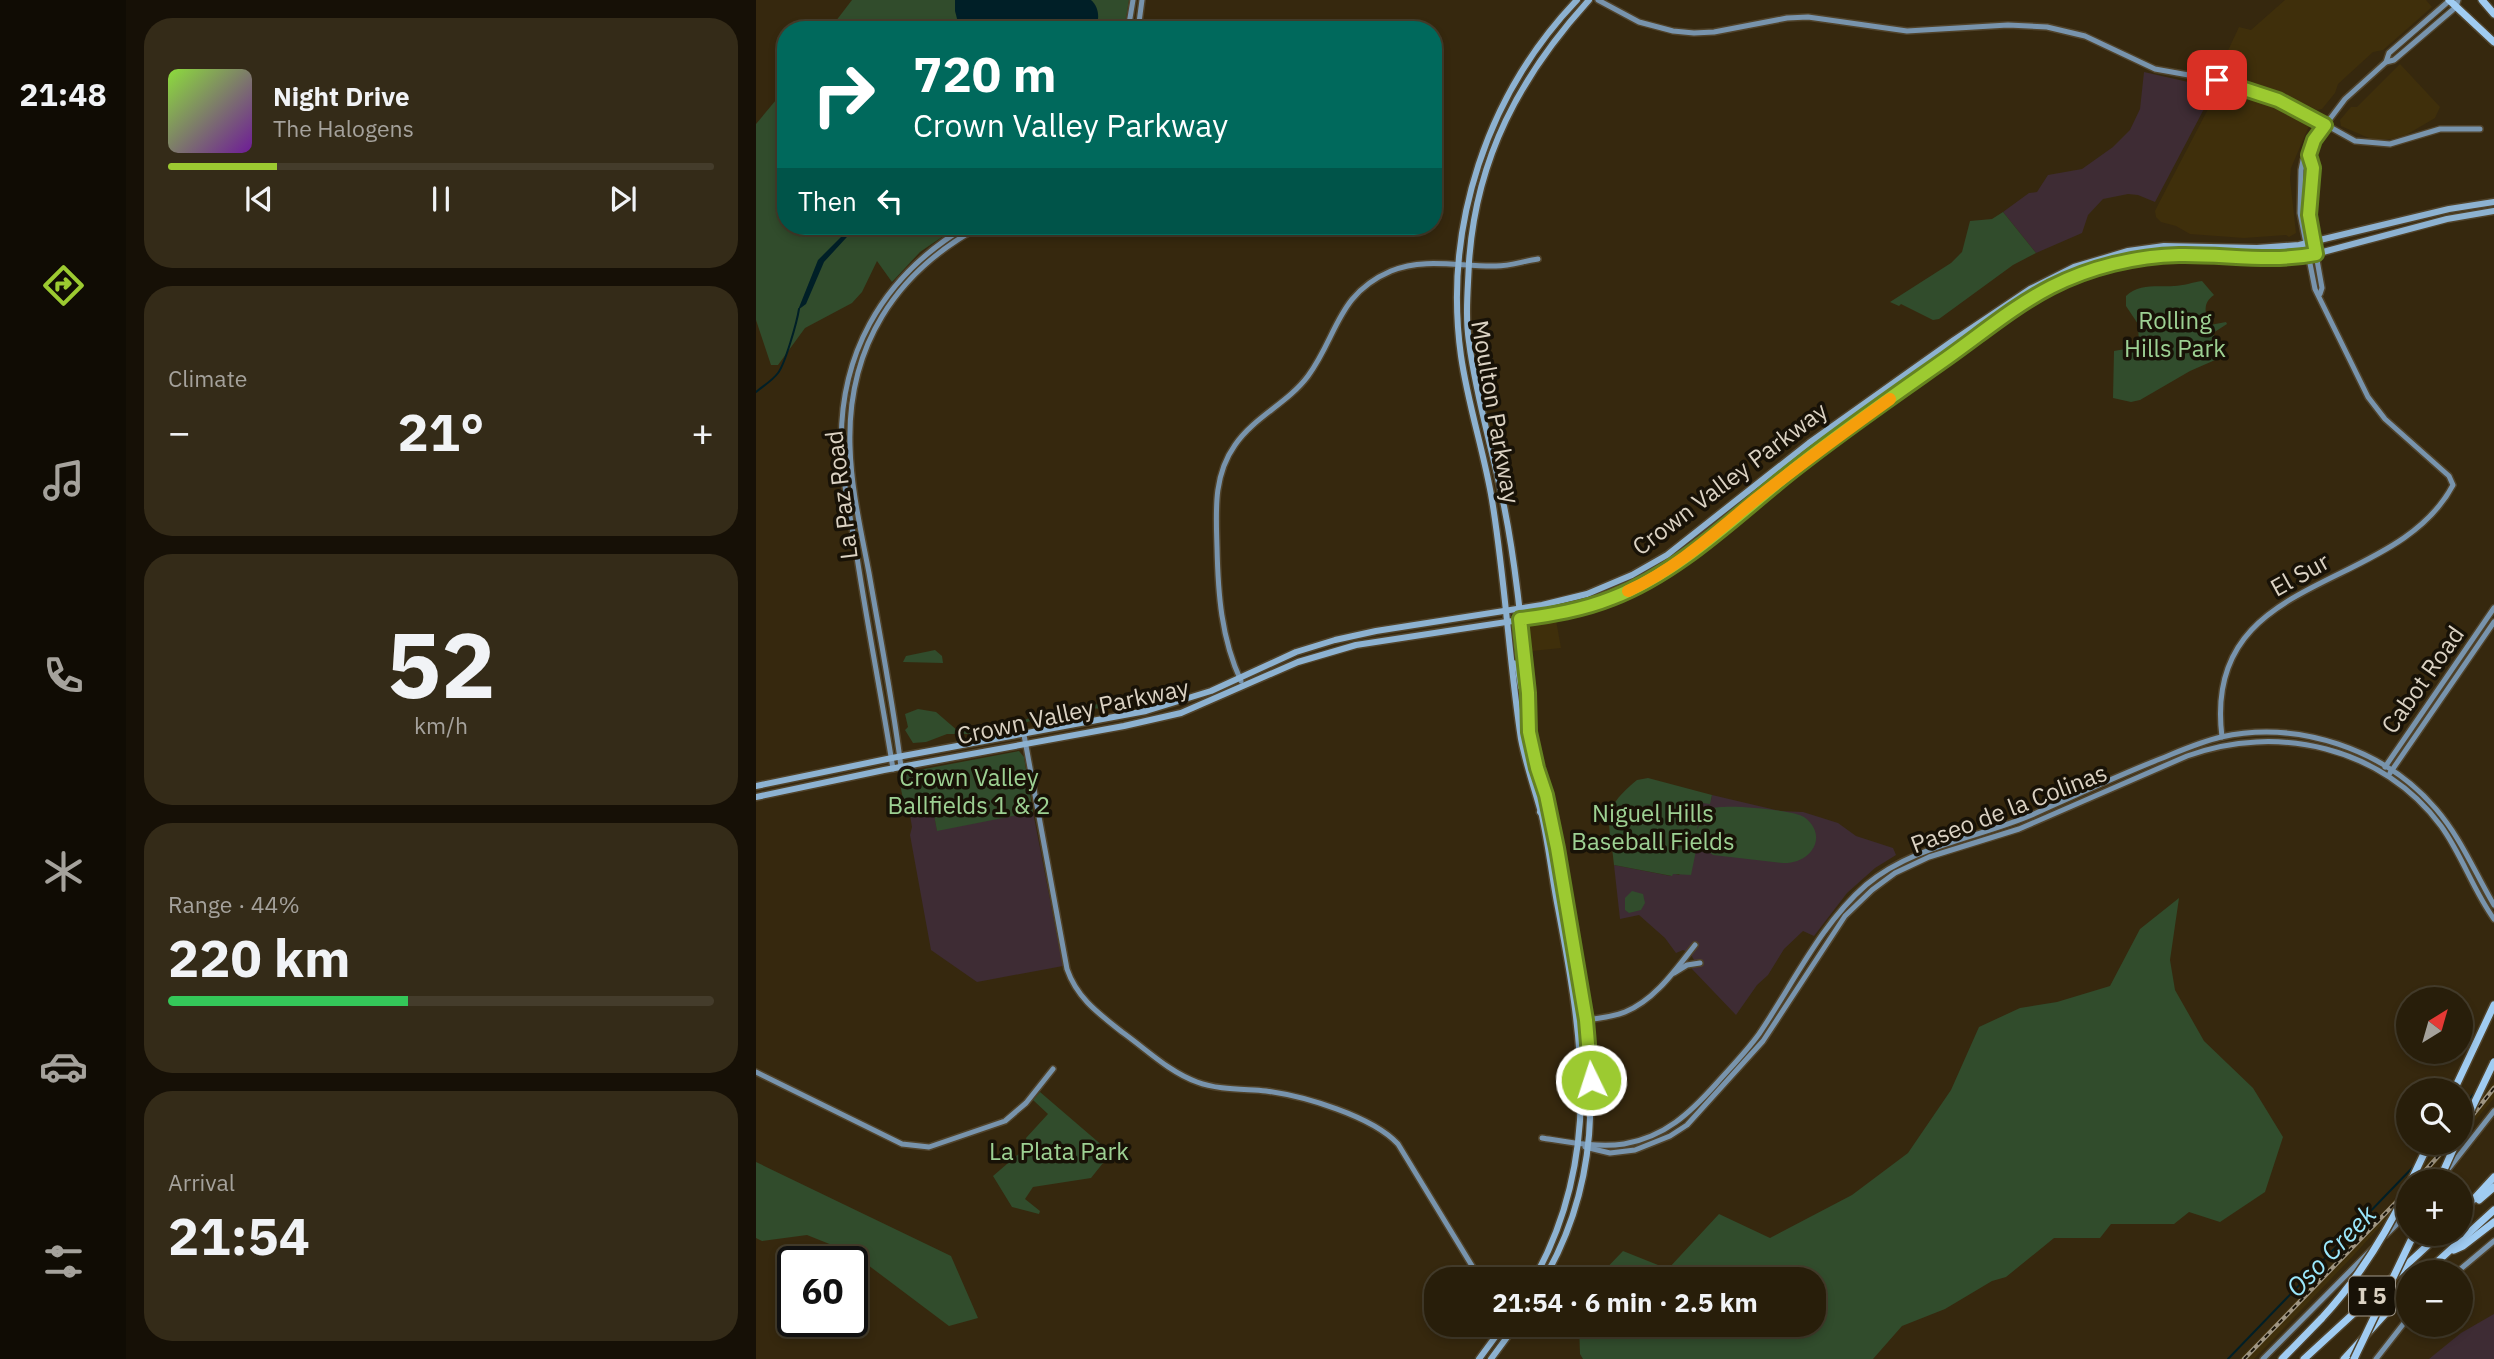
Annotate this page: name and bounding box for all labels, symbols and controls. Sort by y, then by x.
text: 720 m [913,42,1057,105]
icon: right [798,49,889,140]
pin [2187,50,2247,110]
icon: arrive [2198,61,2236,99]
text: 21:48 [19,73,107,115]
text: Night Drive [273,79,410,113]
text: Crown Valley Parkway [913,104,1228,146]
text: The Halogens [273,113,414,143]
icon: previous [240,180,278,218]
icon: pause [422,180,460,218]
icon: next [604,180,642,218]
icon: left [871,182,909,220]
text: Then [798,184,857,218]
icon: directions [39,261,88,310]
park label: Rolling Hills Park [2124,304,2226,364]
street label: Moulton Parkway [1464,318,1528,506]
text: Climate [168,363,247,393]
street label: Crown Valley Parkway [1625,394,1833,562]
text: 21° [398,398,484,465]
text: − [168,407,191,456]
text: + [691,407,714,456]
street label: La Paz Road [817,429,865,561]
icon: music [39,456,88,505]
street label: El Sur [2264,545,2335,603]
text: 52 [386,605,496,723]
street label: Cabot Road [2373,619,2471,740]
icon: phone [39,651,88,700]
street label: Crown Valley Parkway [954,671,1192,751]
text: km/h [414,710,468,740]
street label: Paseo de la Colinas [1906,756,2111,860]
park label: Crown Valley Ballfields 1 & 2 [888,761,1050,821]
park label: Niguel Hills Baseball Fields [1571,797,1735,857]
icon: climate [39,847,88,896]
text: Range · 44% [168,889,300,919]
text: 220 km [168,924,350,991]
north arrow [2396,987,2473,1064]
map controls [2396,987,2473,1337]
icon: car [39,1042,88,1091]
position arrow [1554,1043,1628,1117]
button: search [2396,1078,2473,1155]
park label: La Plata Park [989,1135,1129,1167]
text: Arrival [168,1167,235,1197]
button: + [2396,1169,2473,1246]
water label: Oso Creek [2278,1197,2383,1304]
text: 21:54 [168,1202,310,1269]
icon: filters [39,1237,88,1286]
speed limit sign: 60 [777,1246,868,1337]
button: − [2396,1260,2473,1337]
road number: I 5 [2349,1276,2395,1316]
text: 21:54 · 6 min · 2.5 km [1492,1285,1758,1319]

